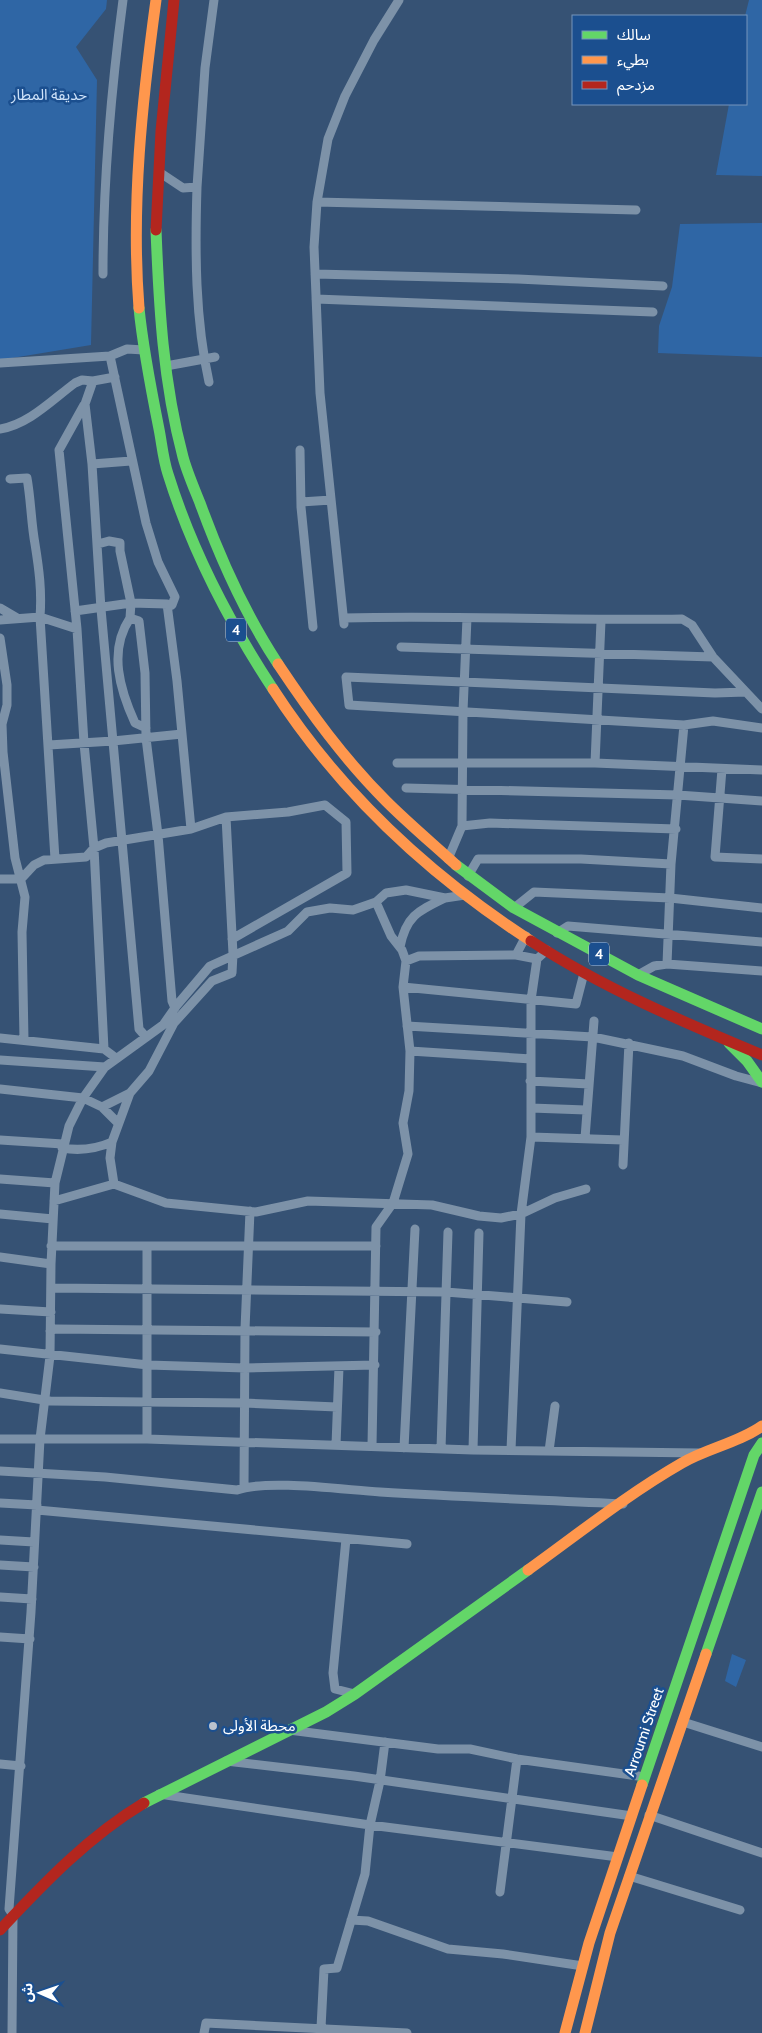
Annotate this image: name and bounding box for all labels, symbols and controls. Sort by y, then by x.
legend [572,15,747,105]
text: سالك [617,26,651,44]
text: بطيء [617,51,649,71]
text: مزدحم [617,76,655,96]
park label: حديقة المطار [10,86,87,104]
road number: 4 [226,618,246,642]
road number: 4 [589,942,609,966]
street label: Arroumi Street [620,1685,668,1779]
place label: محطة الأولى [223,1717,296,1735]
marker: محطة الأولى [207,1720,219,1732]
north arrow [15,1968,65,2018]
text: ش [18,1983,36,2002]

